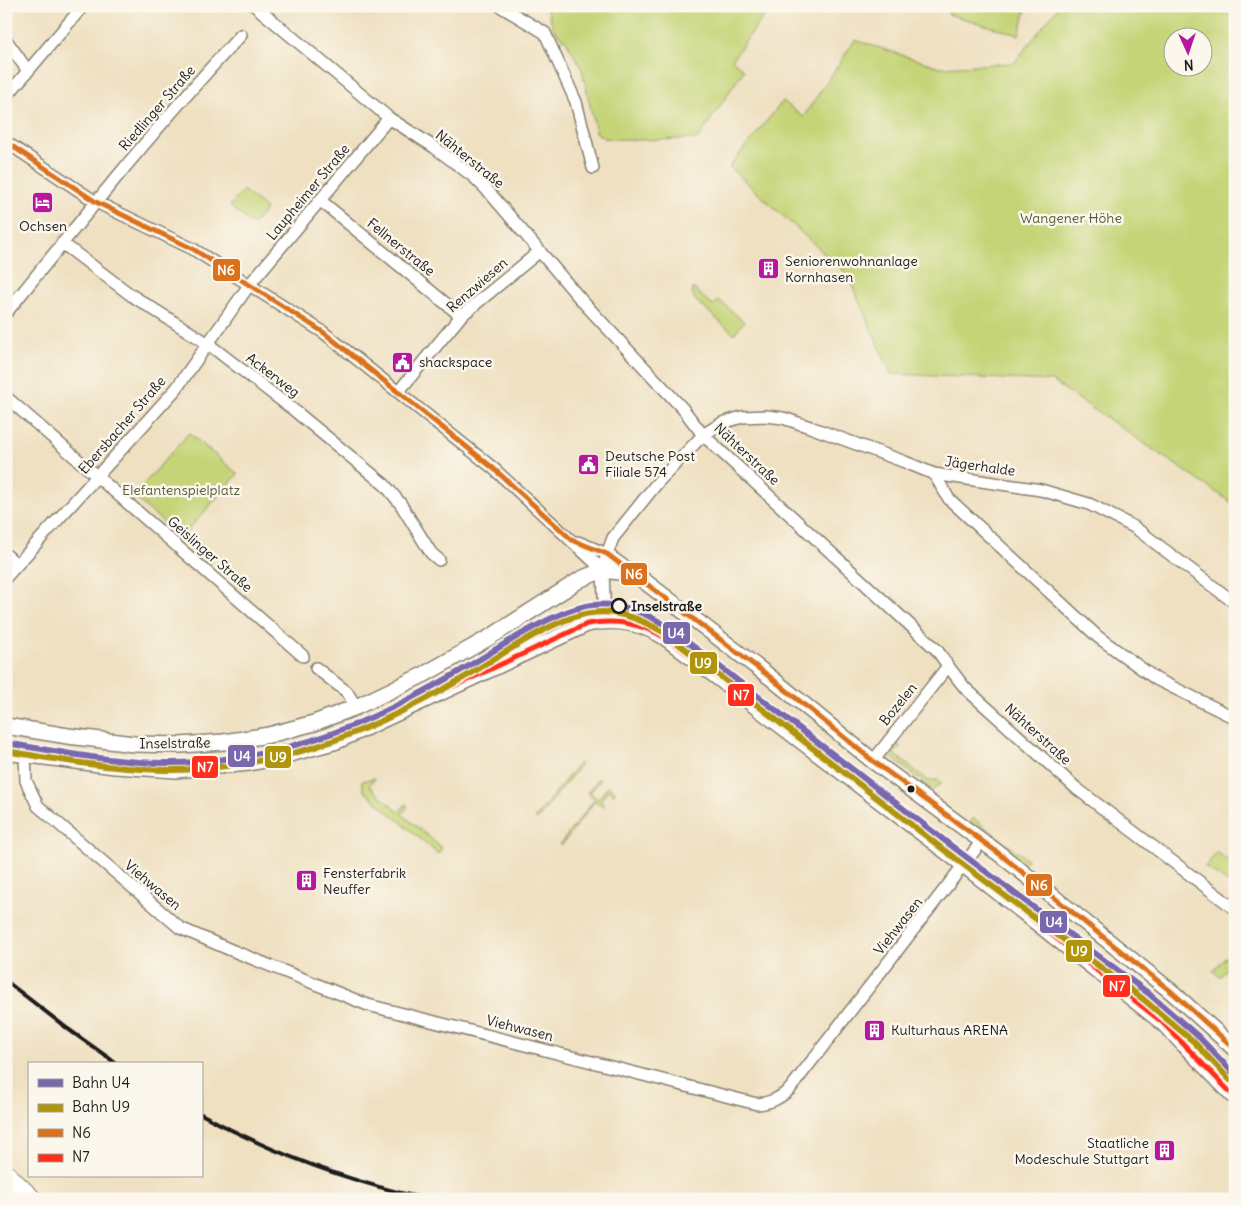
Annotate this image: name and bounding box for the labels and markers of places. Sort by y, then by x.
hotel icon: Ochsen [31,191,55,215]
place label: Ochsen [19,217,67,235]
place label: Seniorenwohnanlage Kornhasen [785,252,918,286]
building icon: Seniorenwohnanlage Kornhasen [757,257,781,281]
public building icon: shackspace [391,350,415,374]
place label: shackspace [419,353,492,371]
place label: Deutsche Post Filiale 574 [605,447,695,481]
public building icon: Deutsche Post Filiale 574 [577,452,601,476]
place label: Inselstraße [631,597,702,615]
marker: Inselstraße [611,598,627,614]
unlabelled marker [906,784,916,794]
place label: Fensterfabrik Neuffer [323,864,406,898]
building icon: Fensterfabrik Neuffer [295,869,319,893]
building icon: Kulturhaus ARENA [863,1018,887,1042]
place label: Kulturhaus ARENA [891,1021,1008,1039]
place label: Staatliche Modeschule Stuttgart [1014,1134,1149,1168]
building icon: Staatliche Modeschule Stuttgart [1153,1139,1177,1163]

